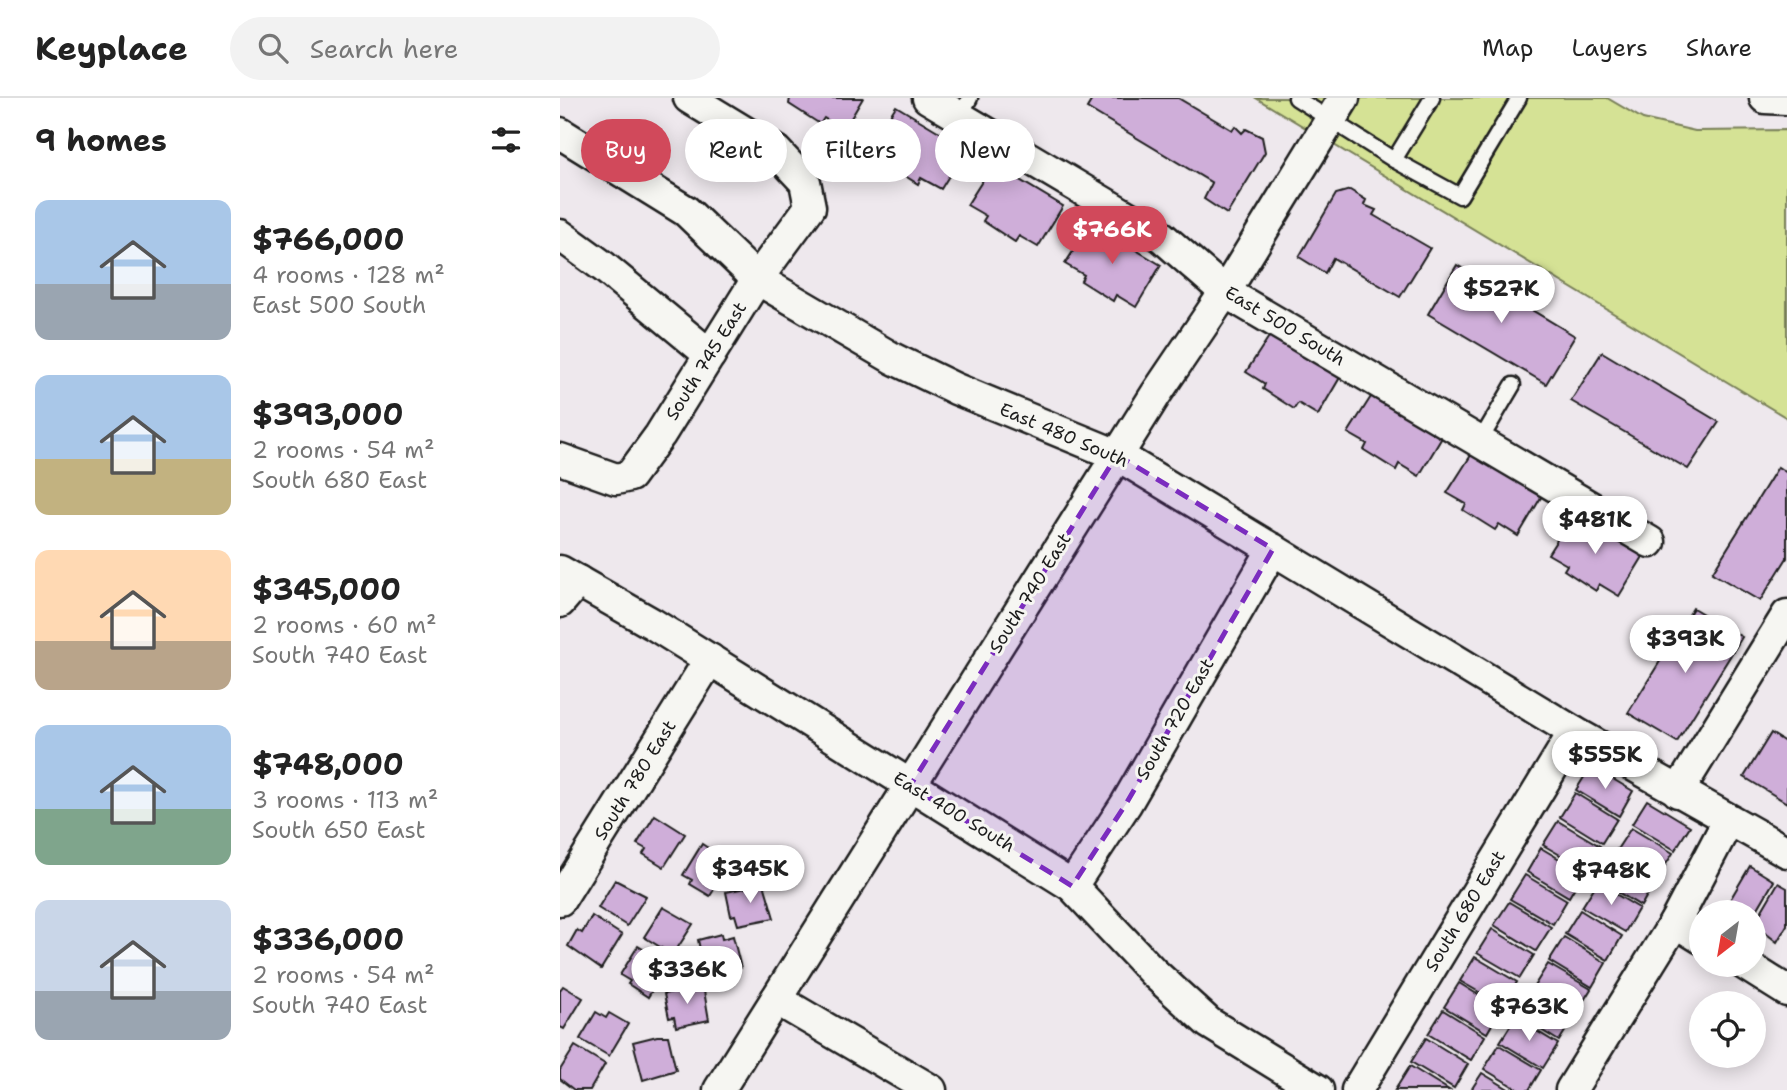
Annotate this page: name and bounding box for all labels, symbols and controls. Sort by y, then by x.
search box [230,17,720,80]
text: Keyplace [35,26,188,71]
icon: search [254,29,292,67]
text: Search here [310,31,458,66]
text: Map [1482,32,1533,64]
text: Layers [1571,32,1648,64]
text: Share [1686,32,1752,64]
chip: Buy [581,119,671,182]
chip: Rent [685,119,787,182]
chip: Filters [801,119,921,182]
chip: New [935,119,1035,182]
text: 9 homes [35,120,167,161]
icon: filters [487,121,525,159]
pin: $766K [1063,206,1161,266]
text: $766K [1072,214,1152,244]
text: $766,000 [252,219,405,260]
icon: home [91,228,175,312]
text: 4 rooms · 128 m² [252,260,445,290]
pin: $527K [1452,266,1550,325]
text: $527K [1463,273,1539,303]
street label: East 500 South [1220,281,1350,371]
text: East 500 South [252,290,426,320]
street label: South 745 East [660,297,752,425]
text: $393,000 [252,394,404,435]
street label: East 480 South [996,397,1132,473]
icon: home [91,403,175,487]
text: 2 rooms · 54 m² [252,435,435,465]
text: South 680 East [252,465,427,495]
pin: $481K [1546,496,1644,556]
text: $481K [1558,504,1632,534]
street label: South 740 East [983,528,1077,658]
text: $345,000 [252,569,401,610]
icon: home [91,578,175,662]
text: 2 rooms · 60 m² [252,610,437,640]
pin: $393K [1636,616,1734,675]
text: $393K [1646,623,1724,653]
text: South 740 East [252,640,428,670]
street label: South 720 East [1131,654,1220,784]
street label: South 780 East [588,715,682,845]
pin: $555K [1556,732,1654,791]
text: $555K [1568,739,1642,769]
text: $748,000 [252,744,404,785]
icon: home [91,753,175,837]
street label: East 400 South [889,766,1019,858]
text: 3 rooms · 113 m² [252,785,438,815]
text: South 650 East [252,815,426,845]
pin: $345K [701,846,799,905]
street label: South 680 East [1419,846,1511,976]
pin: $748K [1562,848,1660,907]
text: $345K [712,853,788,883]
text: $748K [1572,855,1651,885]
north arrow [1689,900,1766,976]
map controls [1689,900,1766,1068]
text: $336,000 [252,919,404,960]
icon: home [91,928,175,1012]
pin: $336K [638,946,736,1006]
text: $336K [647,954,727,984]
text: 2 rooms · 54 m² [252,960,435,990]
pin: $763K [1480,984,1578,1043]
text: South 740 East [252,990,428,1020]
text: $763K [1490,991,1568,1021]
button: locate [1689,991,1766,1068]

